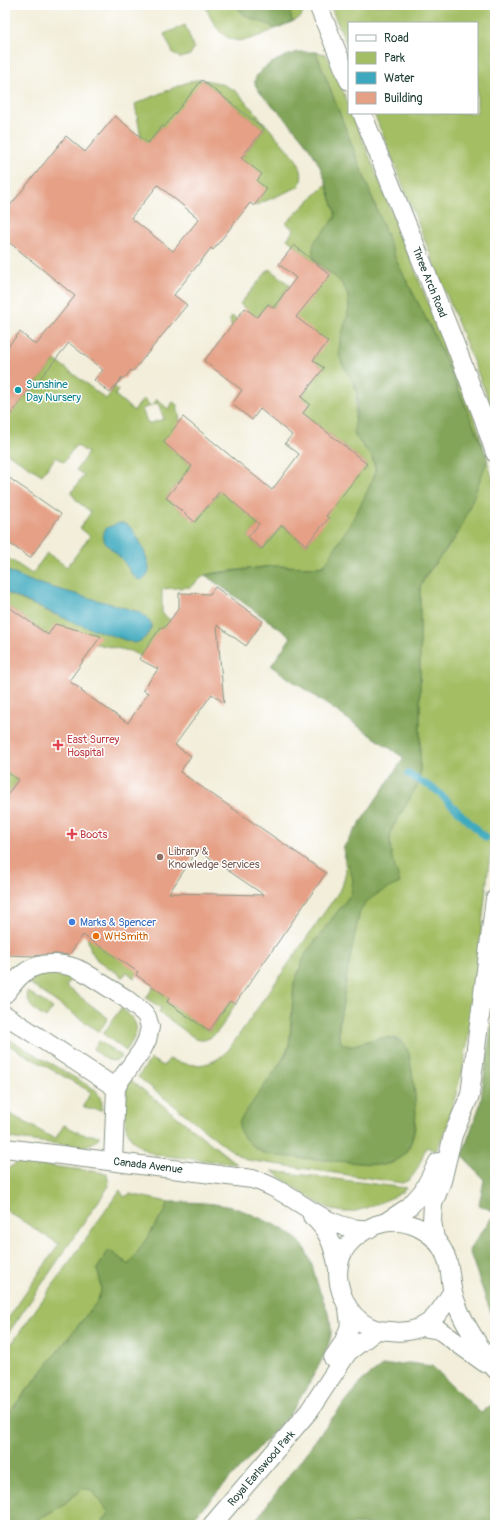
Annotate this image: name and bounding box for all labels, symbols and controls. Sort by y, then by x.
legend [348,22,478,114]
text: Road [384,31,409,46]
text: Park [384,51,405,66]
text: Water [384,71,415,86]
text: Building [384,91,423,106]
street label: Three Arch Road [409,245,450,319]
place label: Sunshine Day Nursery [26,378,81,404]
marker: Sunshine Day Nursery [13,385,23,395]
place label: East Surrey Hospital [67,733,120,759]
marker: East Surrey Hospital [52,739,64,751]
place label: Boots [80,828,107,841]
marker: Boots [67,829,77,839]
place label: Library & Knowledge Services [168,845,260,871]
marker: Library & Knowledge Services [155,852,165,862]
place label: Marks & Spencer [80,916,156,929]
marker: Marks & Spencer [67,917,77,927]
place label: WHSmith [104,930,148,943]
marker: WHSmith [91,931,101,941]
street label: Canada Avenue [113,1155,184,1176]
street label: Royal Earlswood Park [225,1428,298,1509]

